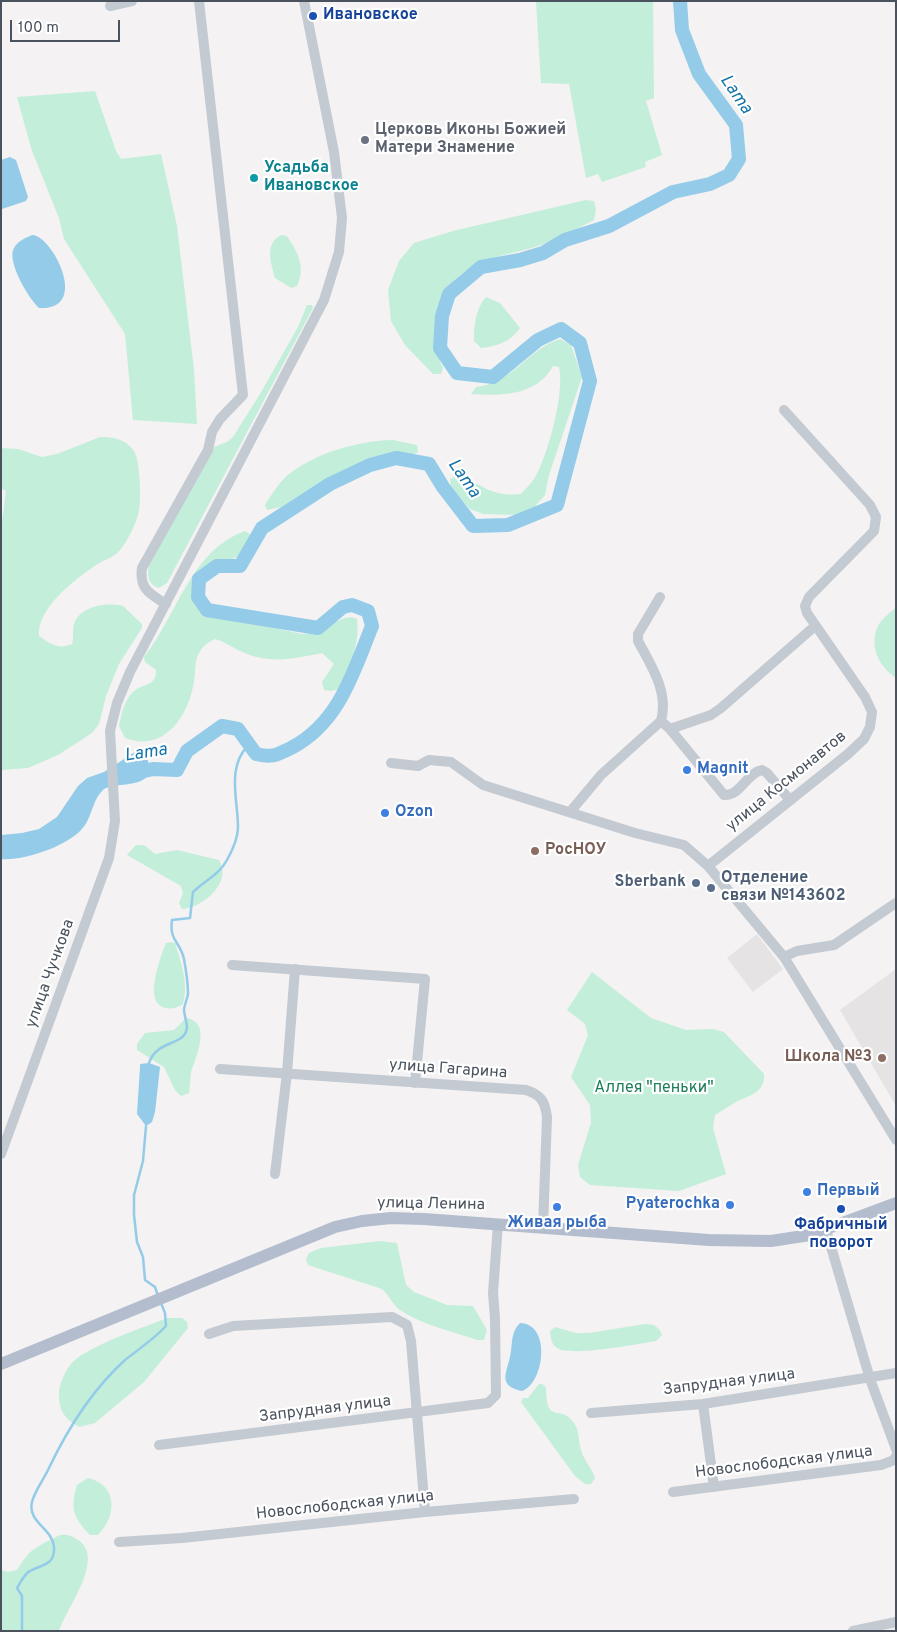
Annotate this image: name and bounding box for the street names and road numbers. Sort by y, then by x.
street label: улица Космонавтов [723,728,851,836]
street label: улица Чучкова [22,917,80,1031]
street label: улица Гагарина [388,1056,508,1084]
street label: улица Ленина [377,1194,485,1216]
street label: Запрудная улица [662,1365,796,1401]
street label: Запрудная улица [258,1392,392,1428]
street label: Новослободская улица [694,1443,874,1483]
street label: Новослободская улица [255,1487,435,1525]

